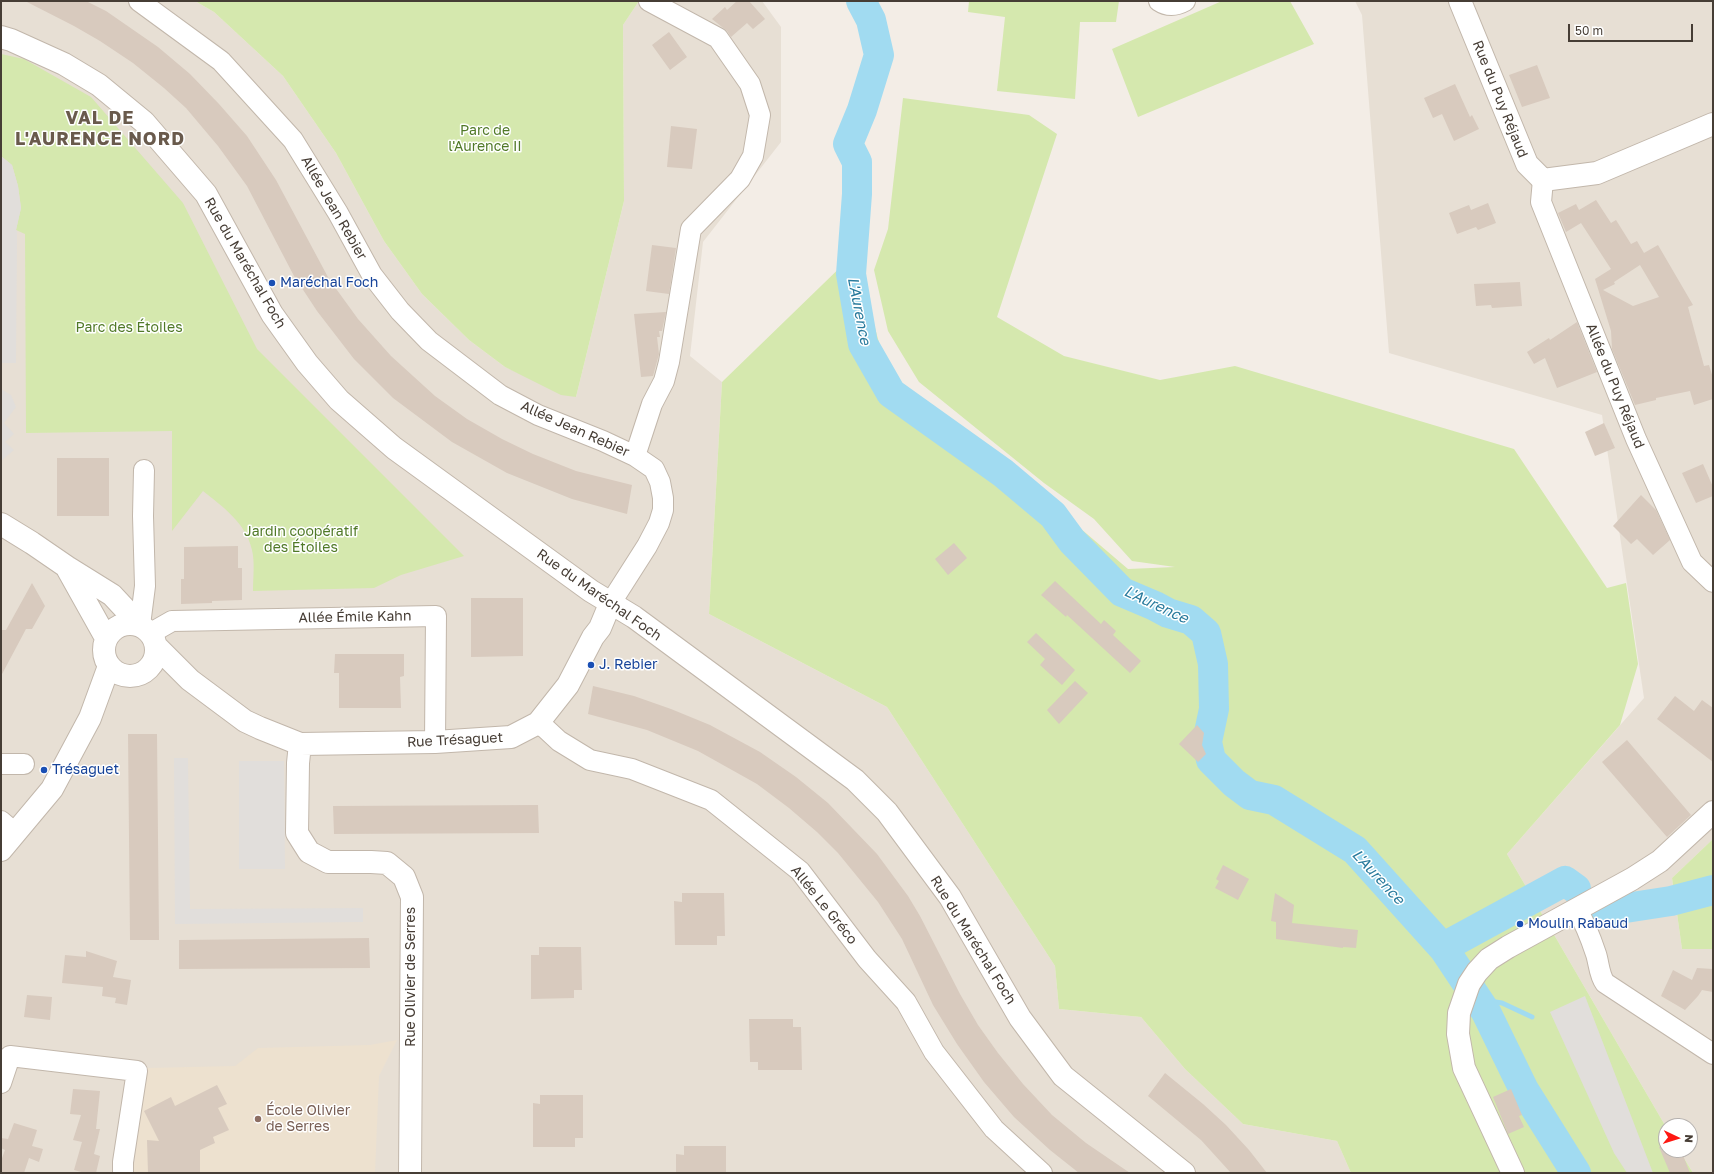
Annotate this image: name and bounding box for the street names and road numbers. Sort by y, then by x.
street label: Rue du Puy Réjaud [1469,38,1531,160]
street label: Allée Jean Rebier [297,153,371,263]
street label: Rue du Maréchal Foch [201,195,289,331]
street label: Allée du Puy Réjaud [1582,321,1648,451]
street label: Allée Jean Rebier [518,398,632,460]
street label: Rue du Maréchal Foch [533,546,665,644]
street label: Allée Émile Kahn [298,608,412,626]
street label: Rue Trésaguet [406,729,504,751]
street label: Allée Le Gréco [787,862,861,948]
street label: Rue du Maréchal Foch [927,873,1019,1007]
street label: Rue Olivier de Serres [403,907,419,1047]

